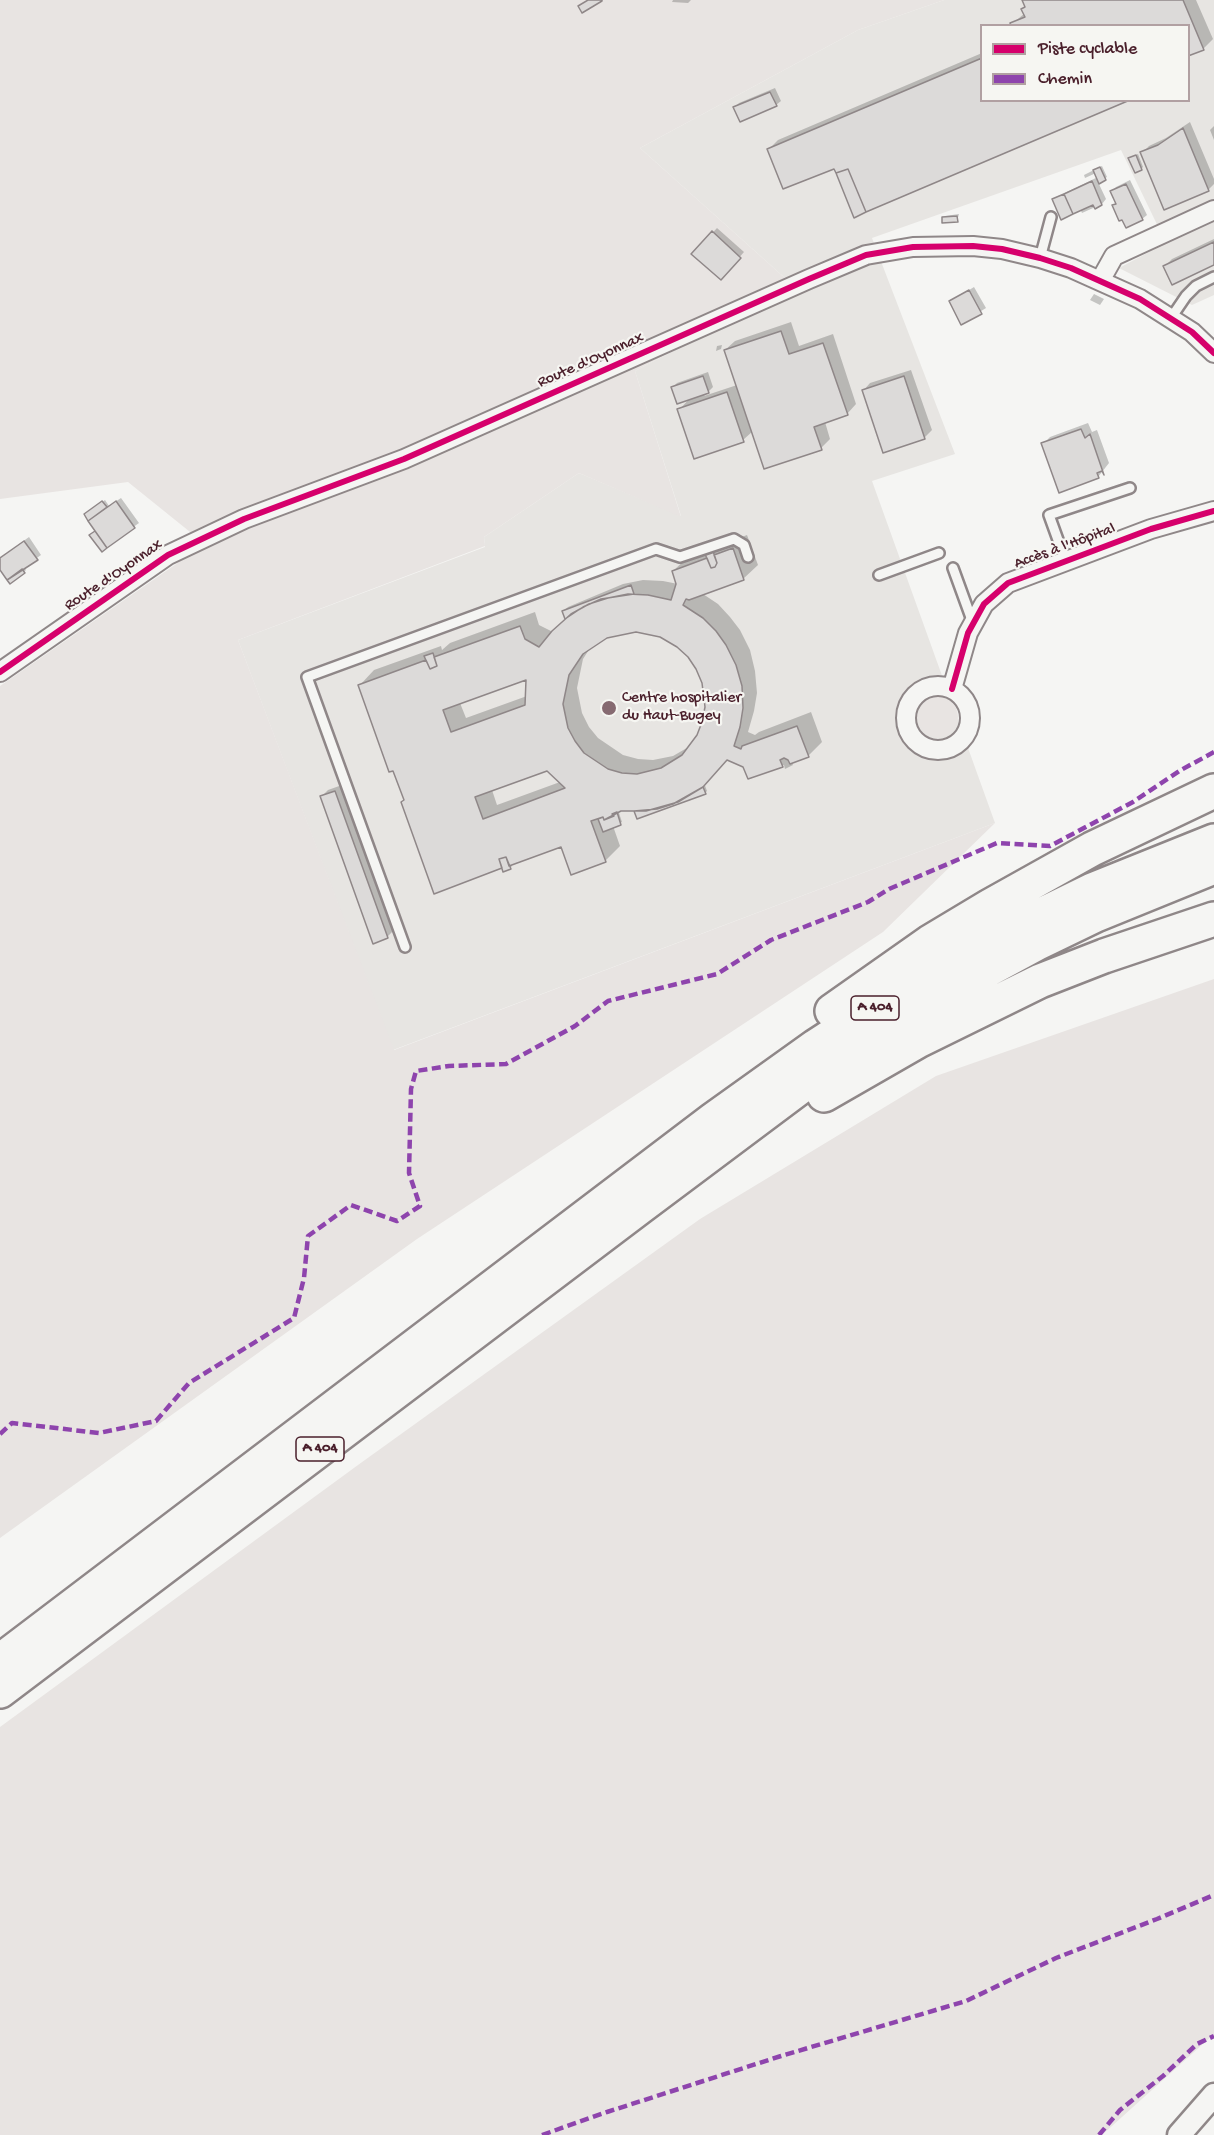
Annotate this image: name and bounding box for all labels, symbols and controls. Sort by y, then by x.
legend [980,24,1190,102]
text: Piste cyclable [1038,39,1137,60]
text: Chemin [1038,69,1092,90]
street label: Route d'Oyonnax [535,329,647,393]
street label: Accès à l'Hôpital [1012,520,1118,574]
street label: Route d'Oyonnax [61,536,167,616]
place label: Centre hospitalier du Haut-Bugey [622,689,741,727]
marker: Centre hospitalier du Haut-Bugey [600,699,618,717]
road number: A 404 [851,996,899,1020]
road number: A 404 [296,1437,344,1461]

